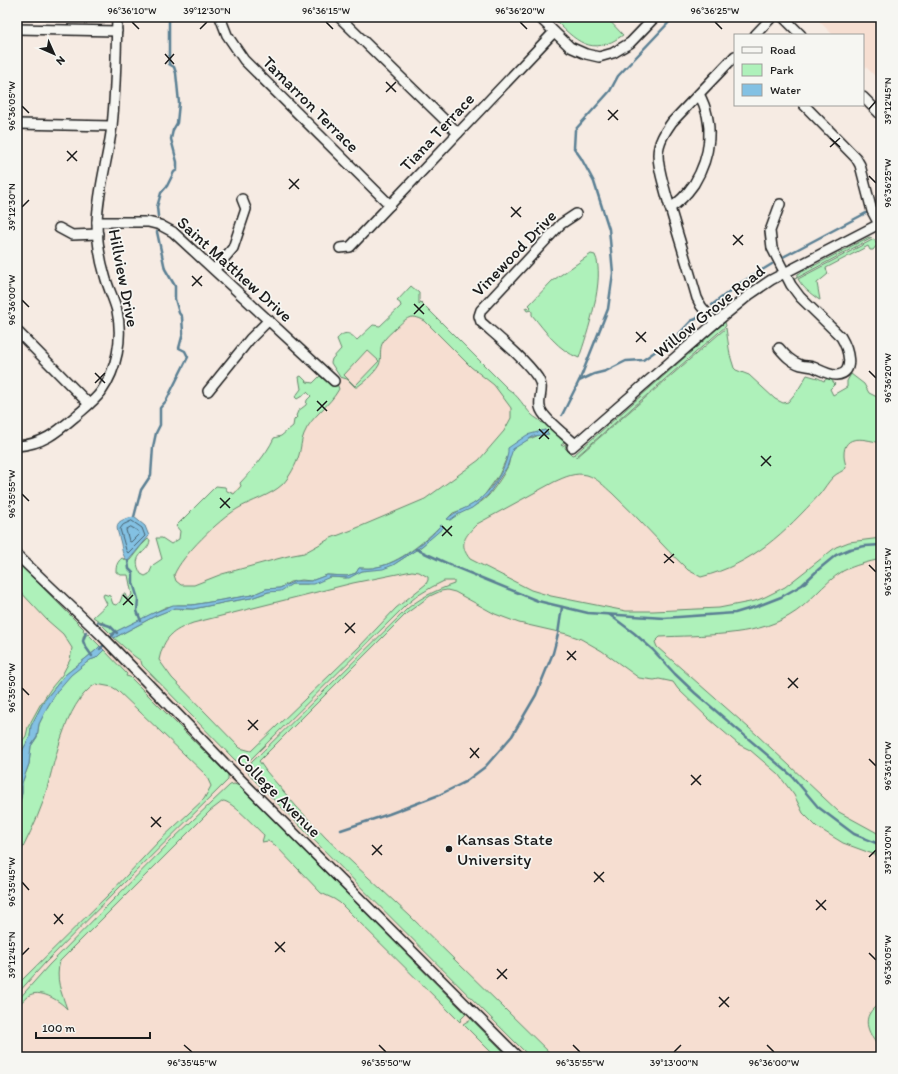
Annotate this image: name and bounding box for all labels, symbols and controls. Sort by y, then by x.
text: 96°36'10"W [107,4,157,17]
text: 39°12'30"N [183,4,231,17]
text: 96°36'15"W [302,4,351,17]
text: 96°36'20"W [495,4,545,17]
text: 96°36'25"W [691,4,740,17]
north arrow [34,34,74,74]
legend [734,34,864,106]
text: Road [770,43,796,57]
street label: Tamarron Terrace [259,52,363,156]
text: N [53,53,68,68]
text: Park [770,63,794,77]
text: 39°12'45"N [881,77,894,125]
text: 96°36'05"W [5,81,18,131]
text: Water [770,83,801,97]
street label: Tiana Terrace [396,89,478,175]
text: 96°36'25"W [881,158,894,207]
text: 39°12'30"N [5,183,18,231]
street label: Vinewood Drive [468,206,560,300]
street label: Saint Matthew Drive [173,212,297,326]
street label: Hillview Drive [105,227,143,329]
street label: Willow Grove Road [650,260,769,362]
text: 96°36'00"W [5,274,18,325]
text: 96°36'20"W [881,353,894,403]
text: 96°35'55"W [5,469,18,518]
text: 96°36'15"W [881,547,894,596]
text: 96°35'50"W [5,663,18,713]
text: 96°36'10"W [881,741,894,791]
street label: College Avenue [233,749,325,841]
text: 39°13'00"N [881,826,894,874]
place label: Kansas State University [457,829,553,869]
marker: Kansas State University [444,844,454,854]
text: 96°35'45"W [5,857,18,907]
text: 39°12'45"N [5,931,18,979]
text: 96°36'05"W [881,935,894,985]
scale bar [36,1014,150,1040]
text: 100 m [42,1021,75,1035]
text: 96°35'45"W [167,1056,217,1069]
text: 96°35'50"W [361,1056,411,1069]
text: 96°35'55"W [556,1056,605,1069]
text: 39°13'00"N [650,1056,698,1069]
text: 96°36'00"W [749,1056,800,1069]

